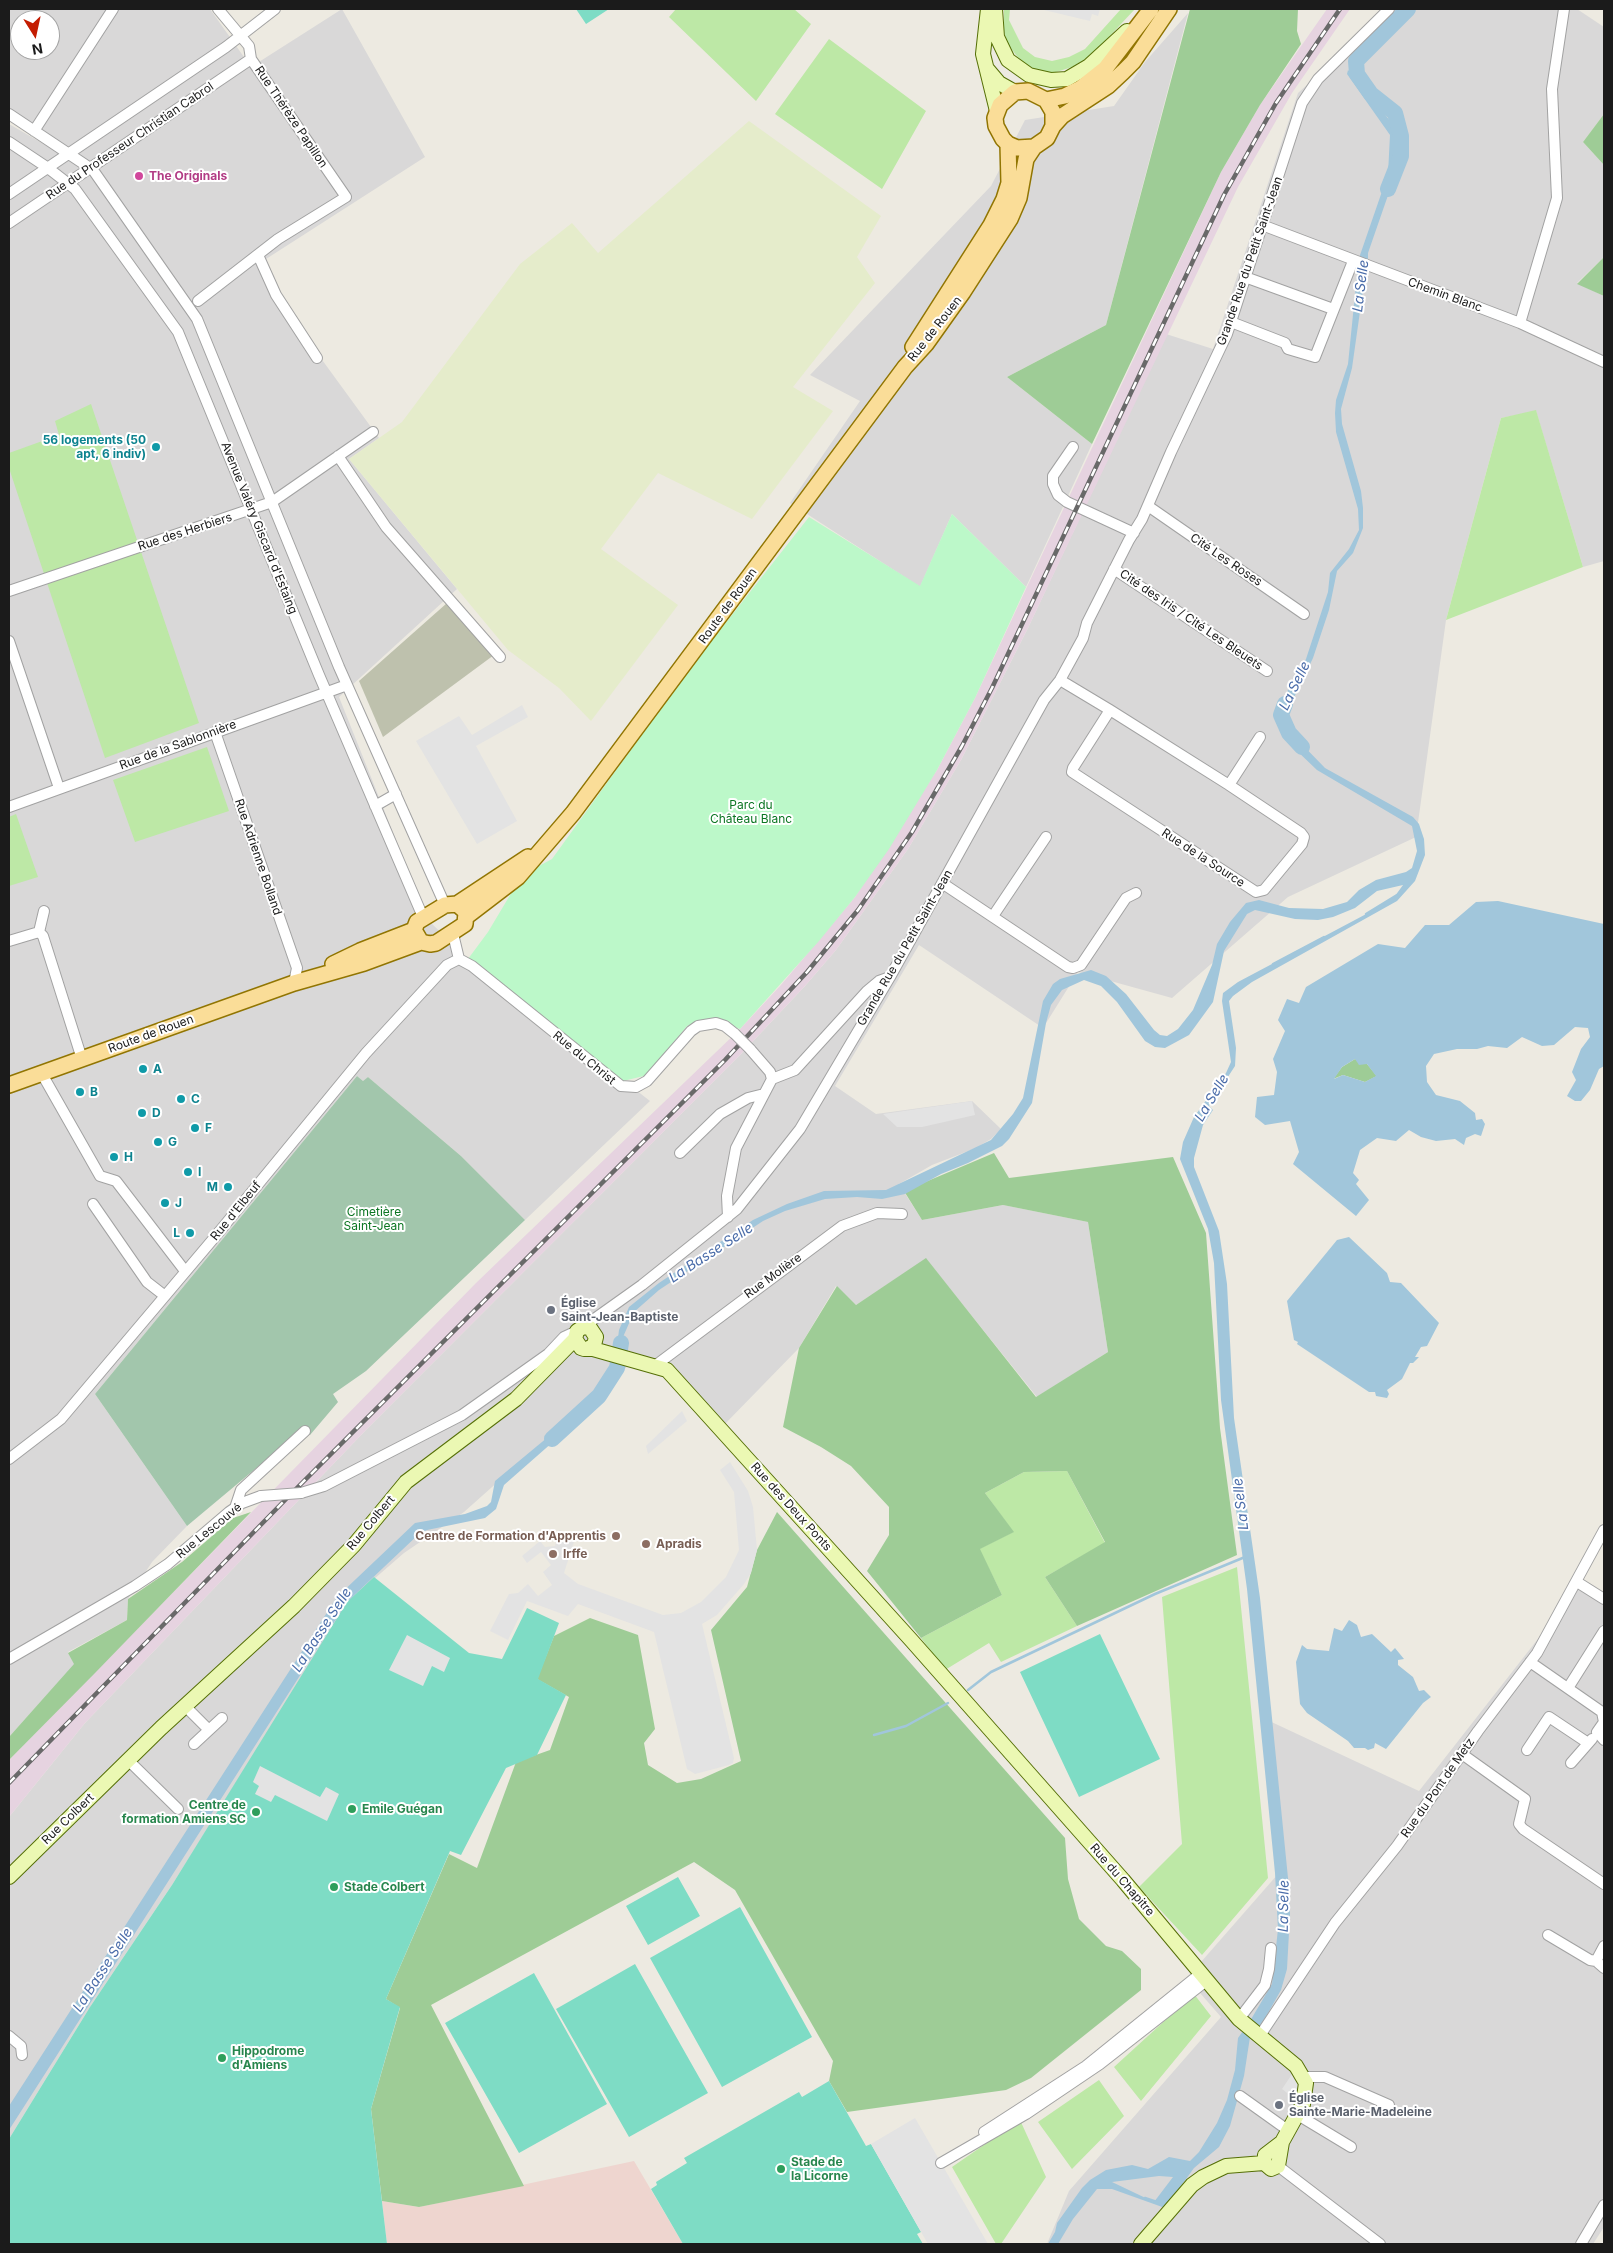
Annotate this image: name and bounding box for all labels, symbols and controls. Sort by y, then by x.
north arrow [10,10,60,60]
text: N [31,40,44,59]
street label: Rue Thérèze Papillon [252,63,330,171]
street label: Rue du Professeur Christian Cabrol [43,79,217,203]
place label: The Originals [149,169,227,183]
marker: The Originals [133,170,145,182]
street label: Grande Rue du Petit Saint-Jean [1214,175,1286,347]
water label: La Selle [1349,259,1373,313]
street label: Chemin Blanc [1406,275,1484,315]
street label: Rue de Rouen [905,294,965,364]
place label: 56 logements (50 apt, 6 indiv) [43,433,146,461]
street label: Avenue Valéry Giscard d'Estaing [218,440,300,616]
marker: 56 logements (50 apt, 6 indiv) [150,441,162,453]
street label: Rue des Herbiers [136,510,234,554]
street label: Cité Les Roses [1187,531,1265,589]
street label: Route de Rouen [696,565,760,647]
street label: Cité des Iris / Cité Les Bleuets [1117,567,1265,673]
water label: La Selle [1276,659,1314,713]
street label: Rue de la Sablonnière [118,717,238,773]
street label: Rue Adrienne Bolland [231,797,285,917]
park label: Parc du Château Blanc [710,798,792,826]
street label: Rue de la Source [1159,826,1247,890]
street label: Grande Rue du Petit Saint-Jean [854,867,956,1029]
street label: Route de Rouen [106,1012,196,1056]
street label: Rue du Christ [550,1028,618,1088]
place label: A [153,1062,162,1076]
marker: A [137,1063,149,1075]
water label: La Selle [1191,1071,1233,1125]
place label: B [90,1085,98,1099]
marker: B [74,1086,86,1098]
place label: C [191,1092,200,1106]
marker: C [175,1093,187,1105]
place label: D [152,1106,161,1120]
marker: D [136,1107,148,1119]
place label: F [205,1121,212,1135]
marker: F [189,1122,201,1134]
place label: G [168,1135,177,1149]
marker: G [152,1136,164,1148]
place label: H [124,1150,133,1164]
marker: H [108,1151,120,1163]
place label: I [198,1165,201,1179]
marker: I [182,1166,194,1178]
street label: Rue d'Elbeuf [208,1178,264,1244]
place label: M [207,1180,218,1194]
marker: M [222,1181,234,1193]
place label: J [175,1196,182,1210]
marker: J [159,1197,171,1209]
park label: Cimetière Saint-Jean [344,1205,404,1233]
water label: La Basse Selle [666,1220,756,1286]
place label: L [173,1226,180,1240]
marker: L [184,1227,196,1239]
street label: Rue Molière [742,1250,804,1302]
place label: Église Saint-Jean-Baptiste [561,1296,678,1324]
marker: Église Saint-Jean-Baptiste [545,1304,557,1316]
street label: Rue des Deux Ponts [748,1460,834,1554]
water label: La Selle [1229,1477,1253,1531]
street label: Rue Colbert [344,1493,398,1553]
street label: Rue Lescouvé [173,1500,245,1562]
place label: Centre de Formation d'Apprentis [415,1529,606,1543]
marker: Centre de Formation d'Apprentis [610,1530,622,1542]
place label: Apradis [656,1537,702,1551]
marker: Apradis [640,1538,652,1550]
place label: Irffe [563,1547,587,1561]
marker: Irffe [547,1548,559,1560]
water label: La Basse Selle [289,1585,355,1675]
street label: Rue du Pont de Metz [1398,1735,1478,1841]
street label: Rue Colbert [39,1791,97,1847]
place label: Centre de formation Amiens SC [122,1798,246,1826]
place label: Emile Guégan [362,1802,442,1816]
marker: Emile Guégan [346,1803,358,1815]
marker: Centre de formation Amiens SC [250,1806,262,1818]
street label: Rue du Chapitre [1087,1841,1157,1919]
place label: Stade Colbert [344,1880,425,1894]
water label: La Selle [1275,1880,1293,1932]
marker: Stade Colbert [328,1881,340,1893]
water label: La Basse Selle [70,1925,136,2015]
place label: Hippodrome d'Amiens [232,2044,304,2072]
marker: Hippodrome d'Amiens [216,2052,228,2064]
place label: Église Sainte-Marie-Madeleine [1289,2091,1432,2119]
marker: Église Sainte-Marie-Madeleine [1273,2099,1285,2111]
place label: Stade de la Licorne [791,2155,848,2183]
marker: Stade de la Licorne [775,2163,787,2175]

